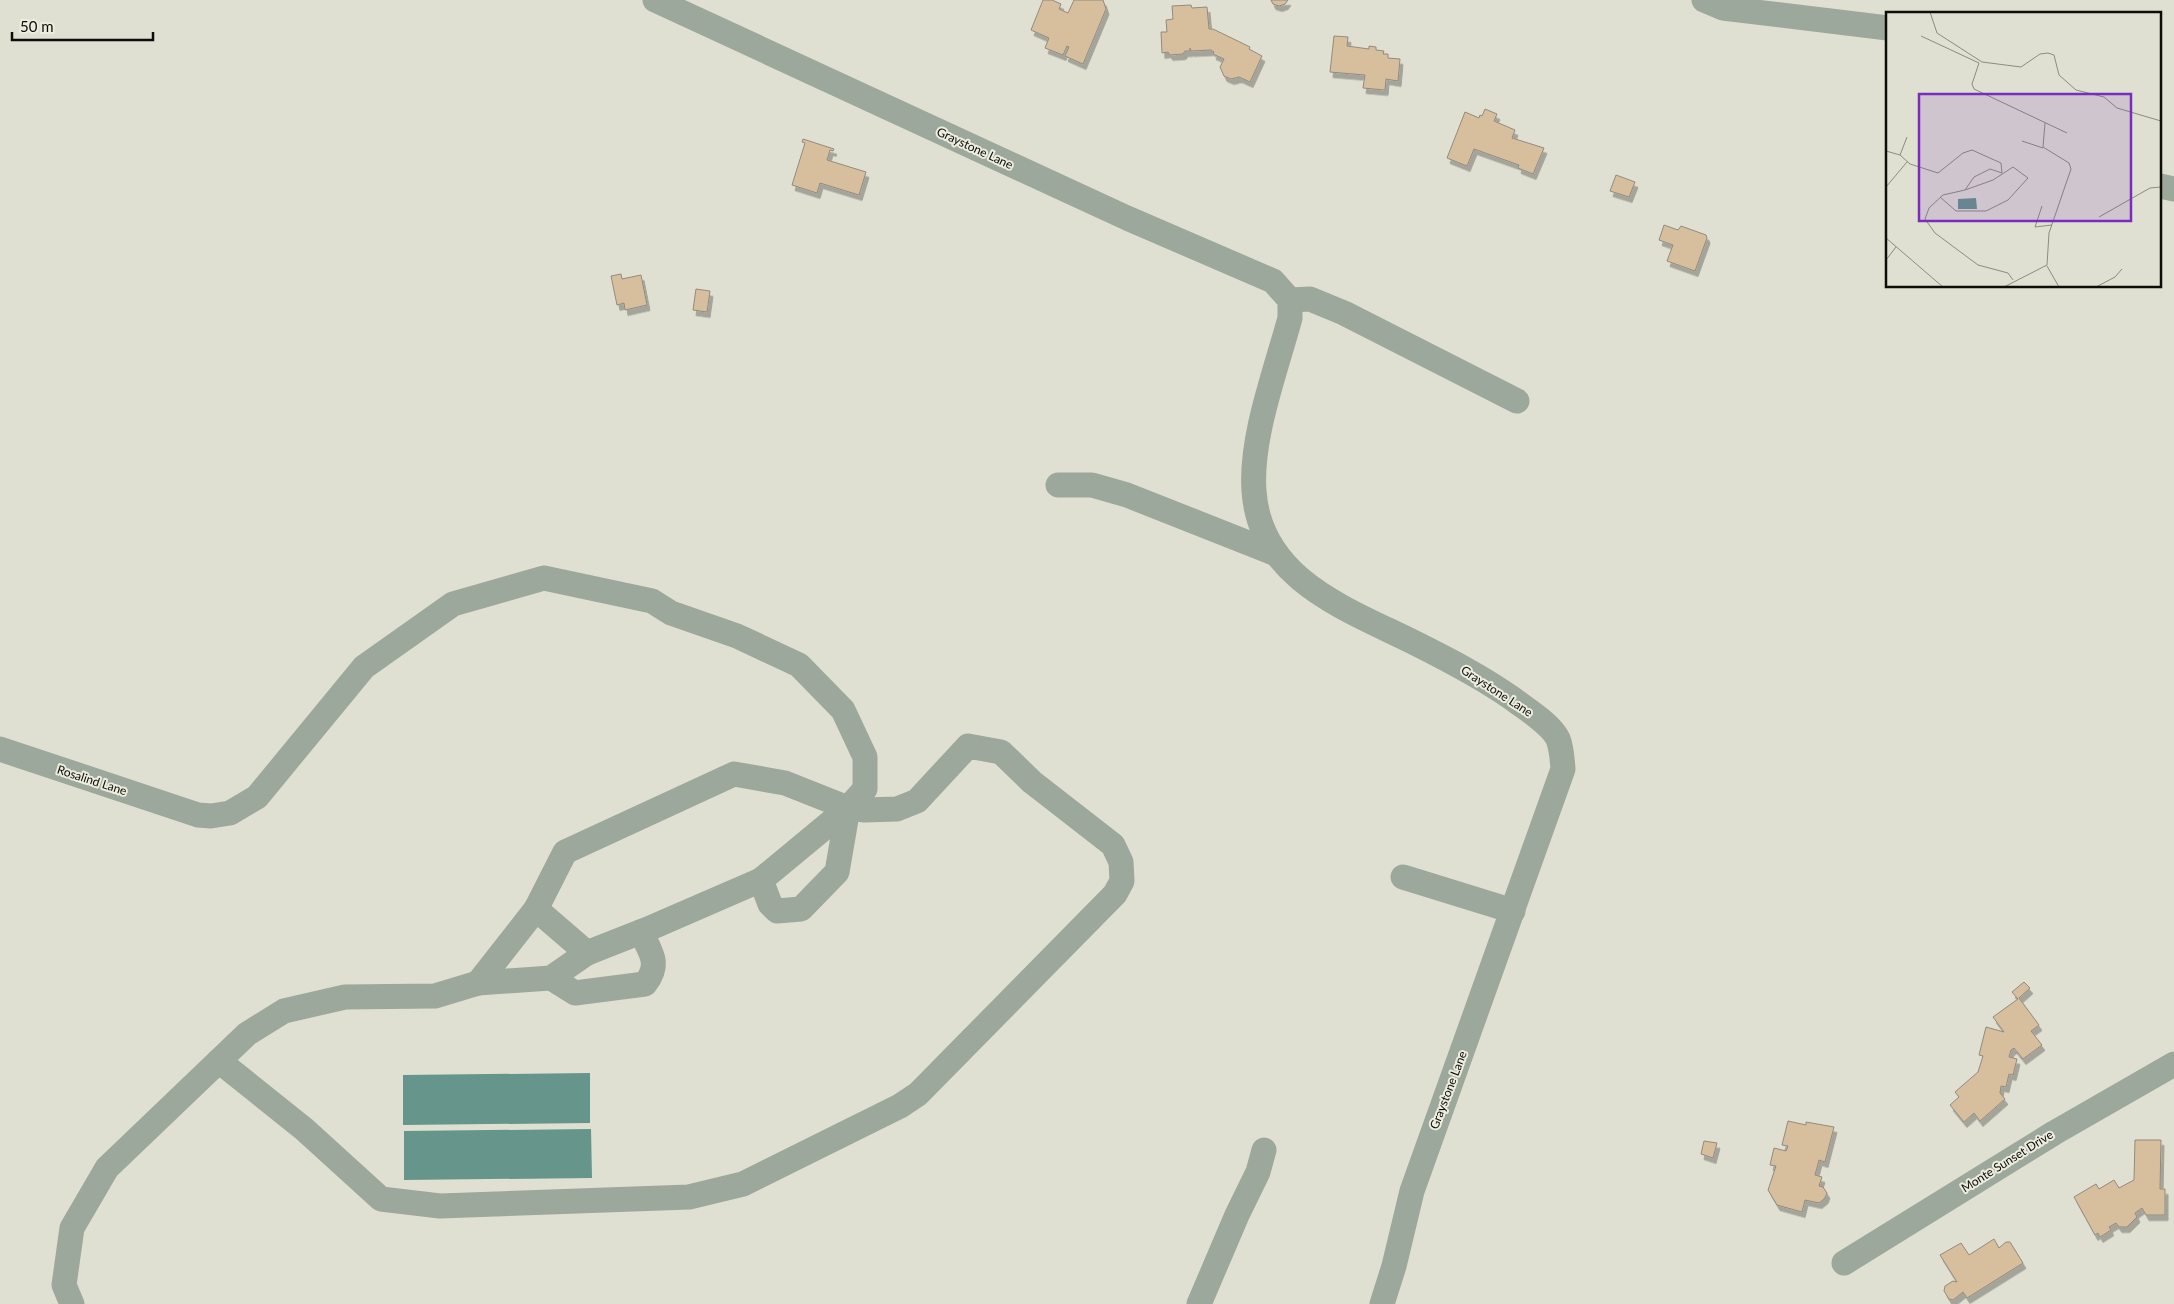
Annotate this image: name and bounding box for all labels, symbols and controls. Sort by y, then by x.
scale bar [12,10,154,42]
inset map [1886,12,2162,288]
text: 50 m [20,17,54,35]
street label: Graystone Lane [935,124,1015,172]
street label: Graystone Lane [1458,662,1536,720]
street label: Rosalind Lane [55,762,129,798]
street label: Graystone Lane [1426,1049,1470,1131]
street label: Monte Sunset Drive [1958,1127,2056,1195]

